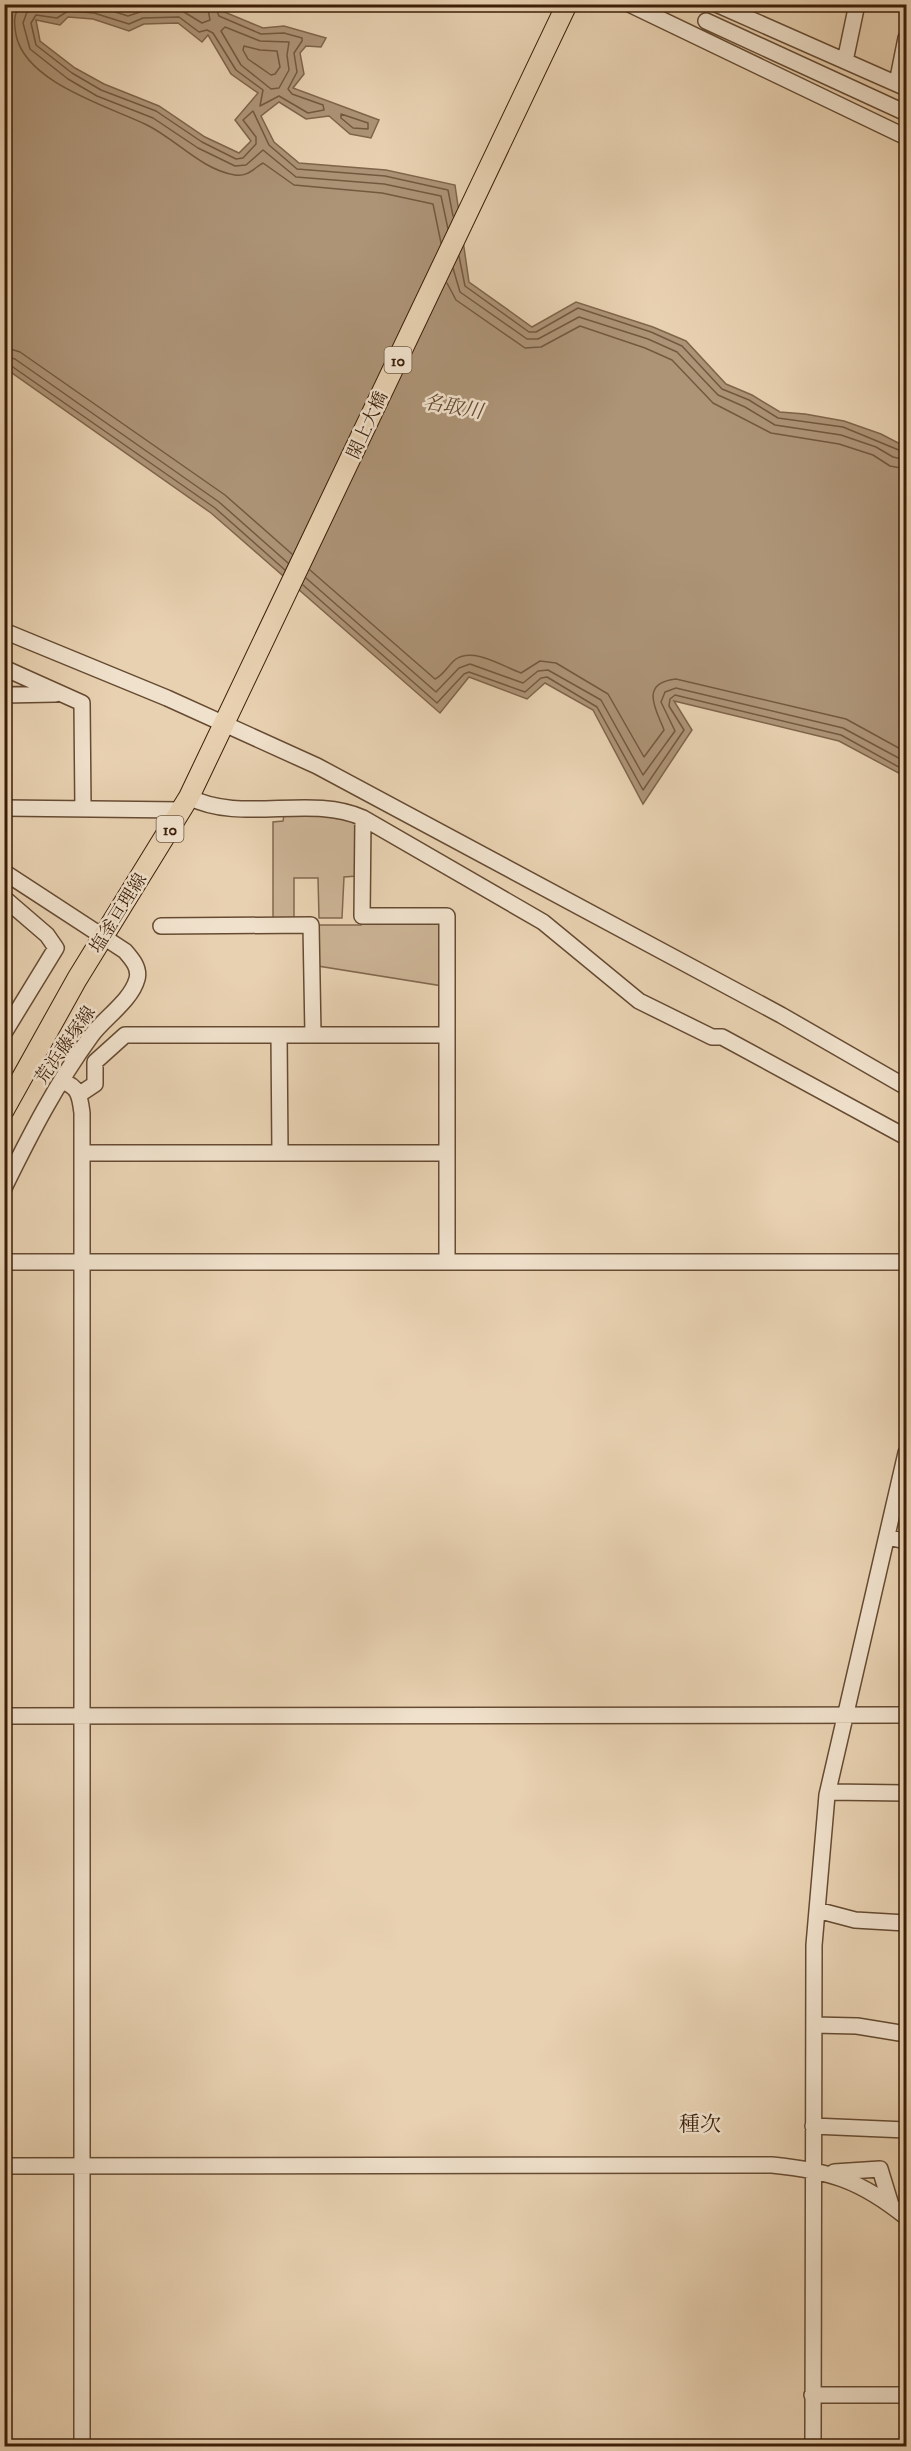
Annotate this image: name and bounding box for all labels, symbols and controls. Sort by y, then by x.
road number: 10 [384,347,412,373]
street label: 閖上大橋 [343,388,393,463]
water label: 名取川 [421,390,486,425]
road number: 10 [156,816,184,842]
street label: 塩釜亘理線 [86,870,152,958]
street label: 荒浜藤塚線 [31,1002,101,1089]
district label: 種次 [679,2112,721,2138]

